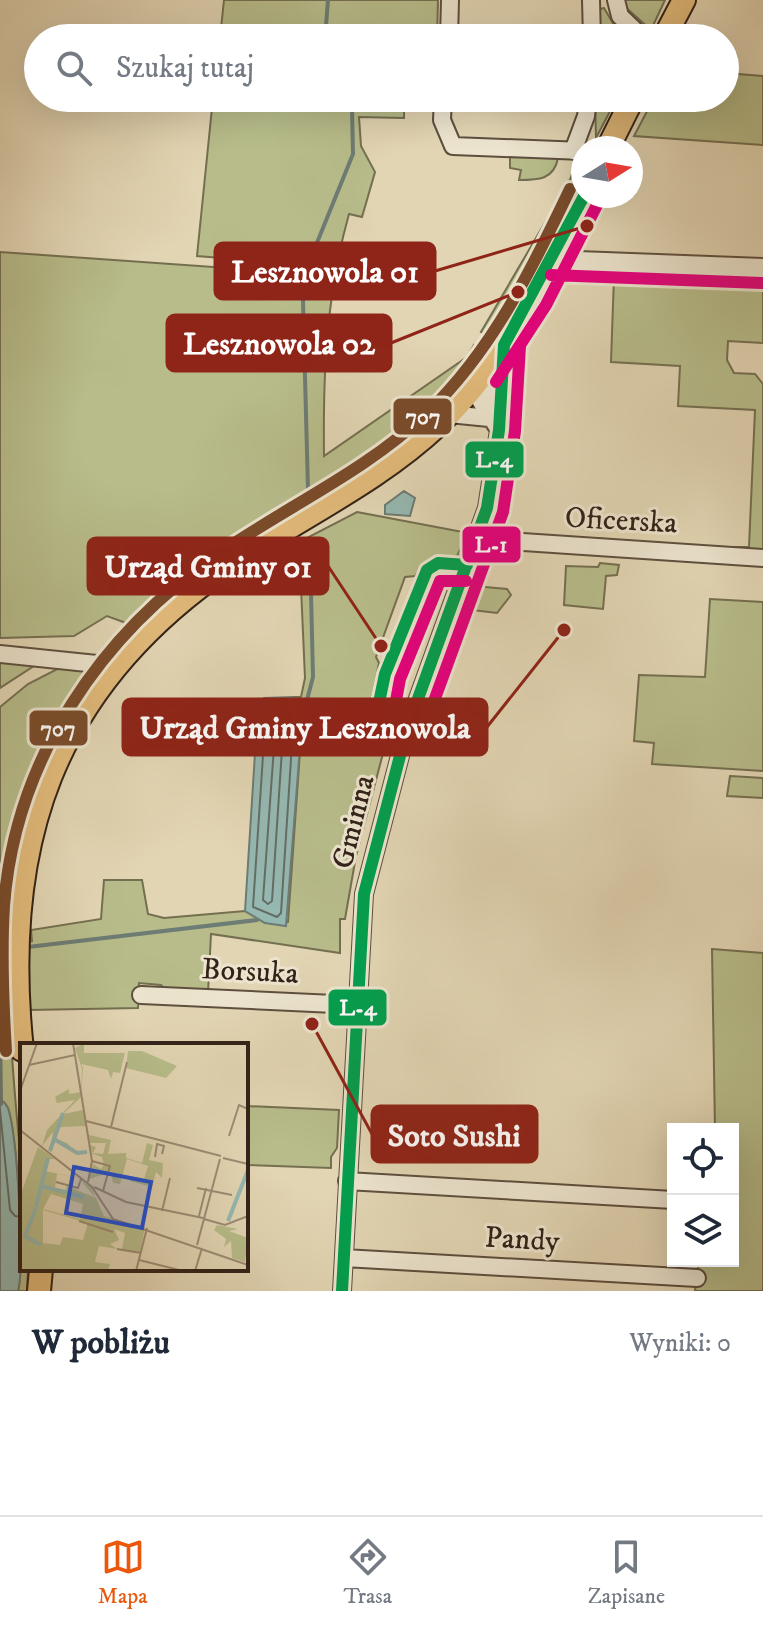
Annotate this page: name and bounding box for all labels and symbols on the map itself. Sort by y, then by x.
north arrow [571,136,643,208]
callout: Lesznowola 01 [215,243,435,299]
text: Lesznowola 01 [231,253,419,293]
callout: Lesznowola 02 [167,315,391,371]
text: Lesznowola 02 [183,325,375,365]
line badge: 707 [392,397,453,436]
text: 707 [405,404,441,431]
line badge: L-4 [464,440,525,479]
text: L-4 [475,447,514,474]
street label: Oficerska [564,500,678,542]
line badge: L-1 [461,525,522,564]
text: L-1 [475,532,507,559]
callout: Urząd Gminy 01 [88,538,328,594]
text: Urząd Gminy 01 [104,548,312,588]
callout: Urząd Gminy Lesznowola [123,699,487,755]
line badge: 707 [28,709,89,747]
text: Urząd Gminy Lesznowola [139,709,471,749]
text: 707 [40,716,76,743]
street label: Gminna [325,771,384,873]
street label: Borsuka [201,951,300,993]
line badge: L-4 [327,988,388,1027]
text: L-4 [339,995,378,1022]
inset map [20,1043,248,1271]
callout: Soto Sushi [372,1106,537,1162]
text: Soto Sushi [388,1117,520,1157]
street label: Pandy [484,1220,561,1260]

